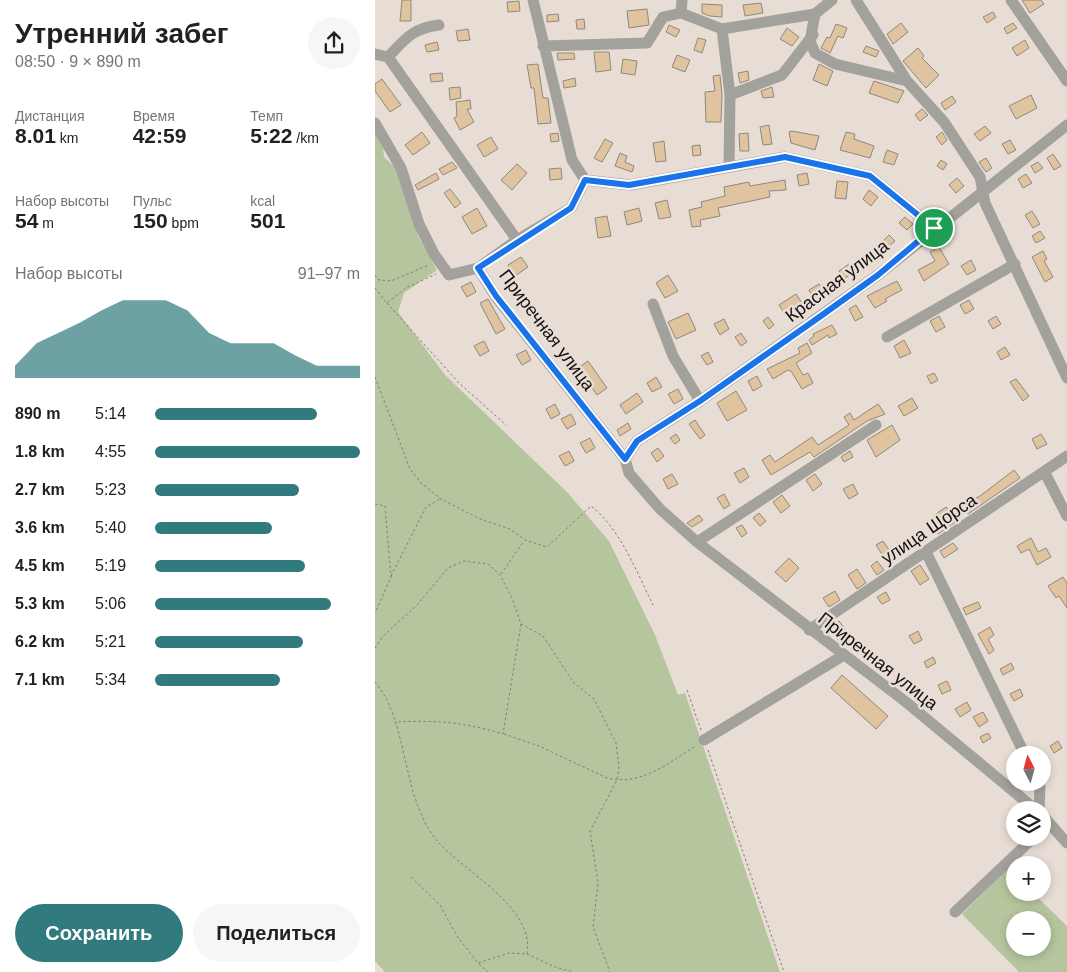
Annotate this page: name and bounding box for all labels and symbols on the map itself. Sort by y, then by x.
pin [913,207,955,249]
street label: Красная улица [782,235,893,326]
street label: Приречная улица [495,266,600,395]
street label: улица Щорса [878,489,981,568]
street label: Приречная улица [814,608,942,714]
north arrow [1006,746,1051,791]

